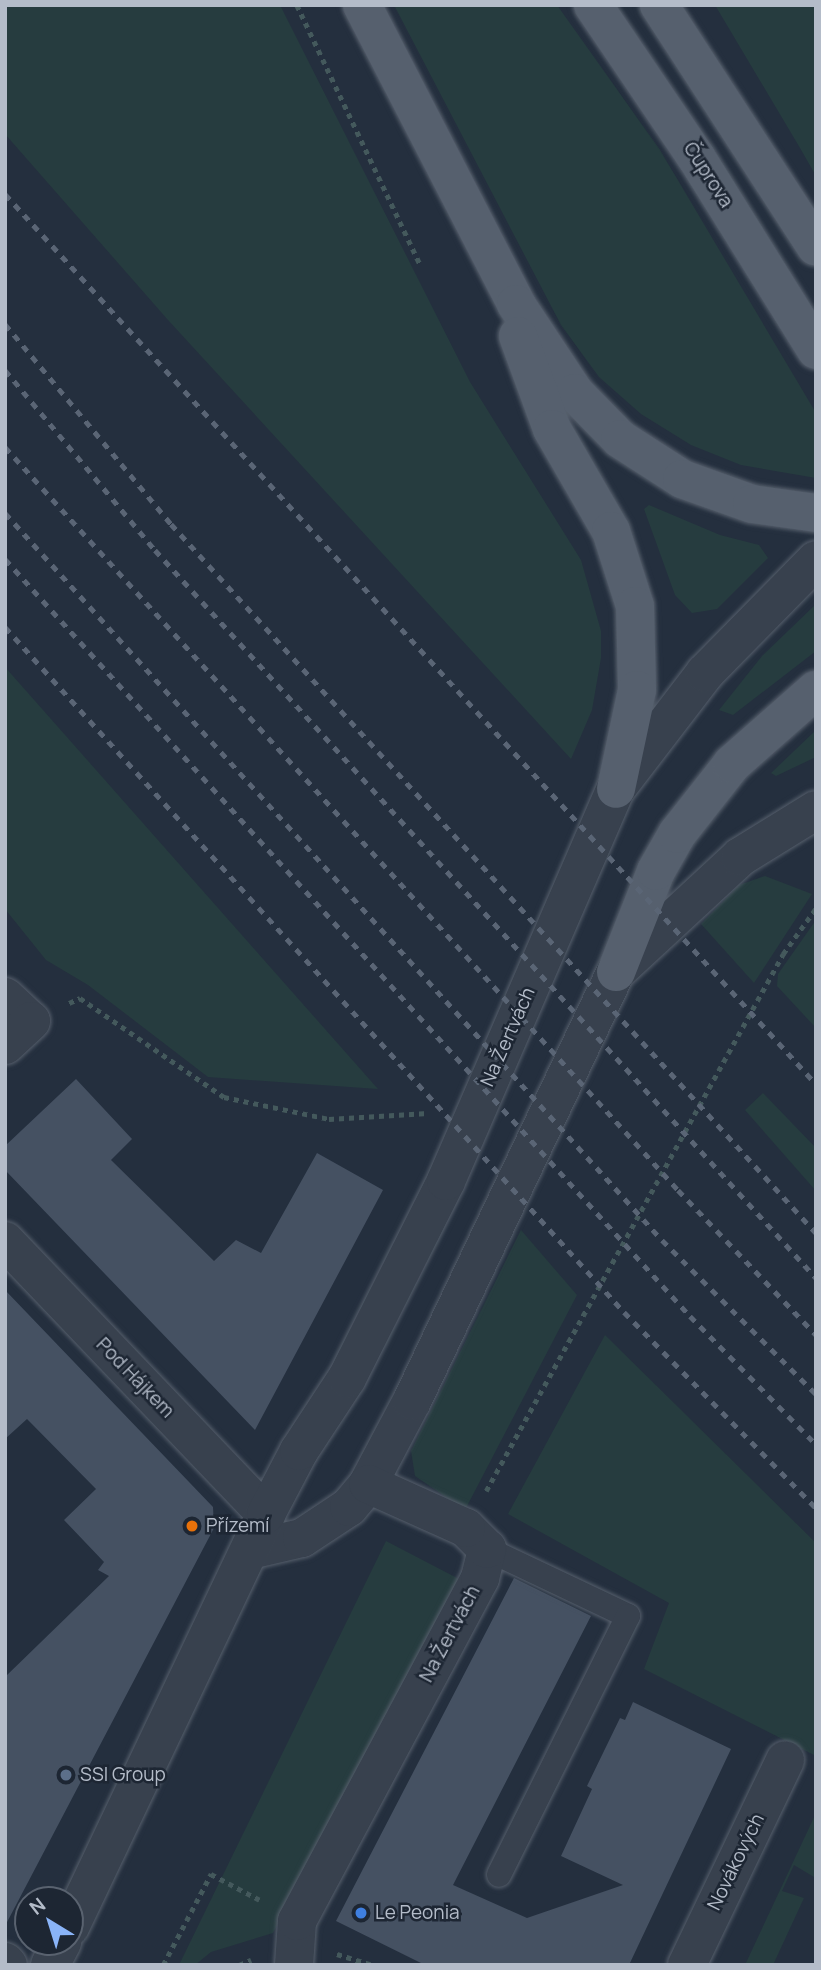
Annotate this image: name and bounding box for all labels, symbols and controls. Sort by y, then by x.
street label: Čuprova [678,138,738,212]
street label: Na Žertvách [476,984,540,1090]
street label: Pod Hájkem [91,1333,179,1423]
place label: Přízemí [206,1515,269,1537]
marker: Přízemí [184,1518,200,1534]
street label: Na Žertvách [415,1582,485,1686]
place label: SSI Group [80,1764,166,1786]
marker: SSI Group [58,1767,74,1783]
street label: Novákových [703,1810,769,1914]
north arrow [14,1886,84,1956]
text: N [24,1892,51,1920]
place label: Le Peonia [375,1902,460,1924]
marker: Le Peonia [353,1905,369,1921]

